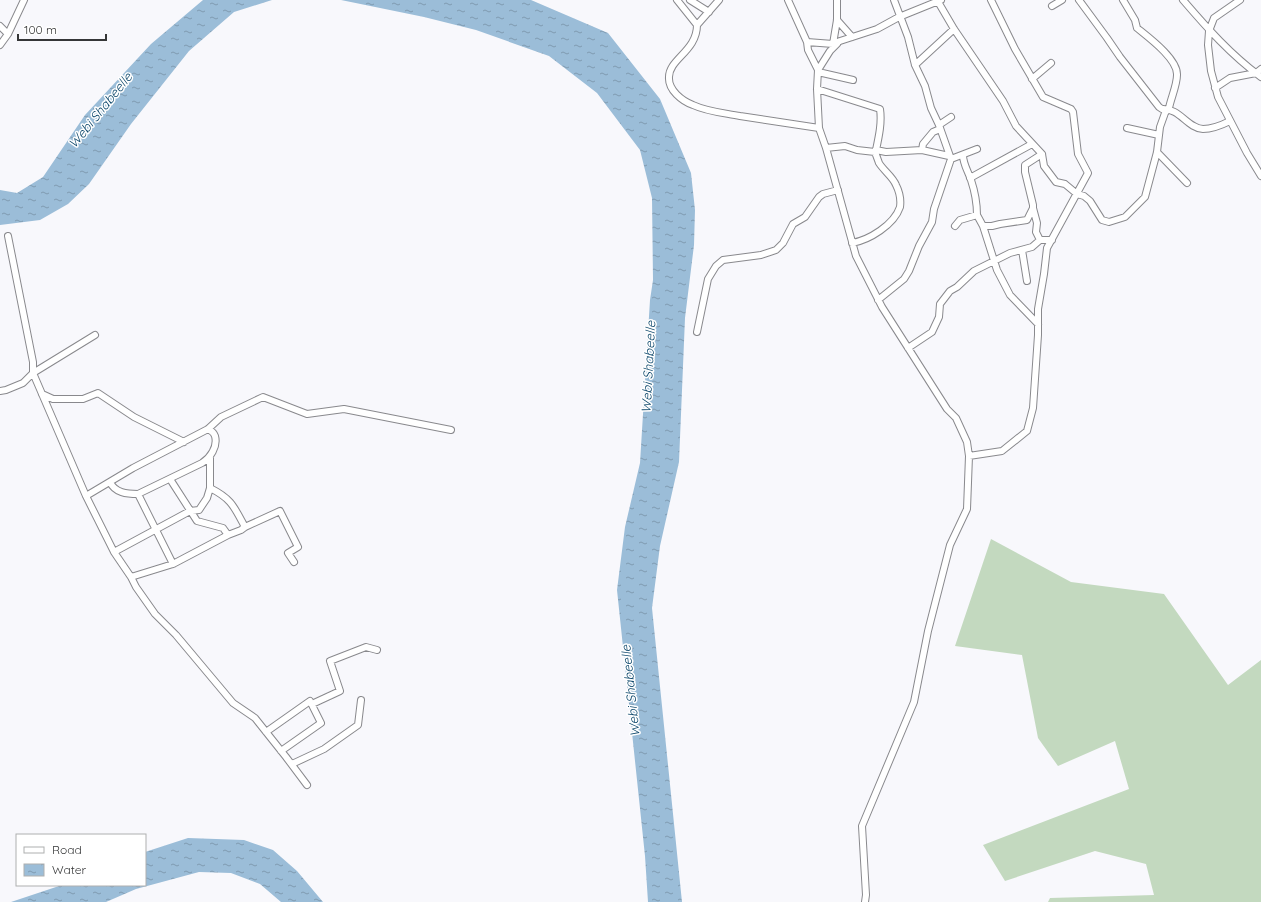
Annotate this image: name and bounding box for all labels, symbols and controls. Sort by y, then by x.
scale bar [18,16,106,42]
text: 100 m [24,22,57,37]
water label: Webi Shabeelle [65,69,136,151]
water label: Webi Shabeelle [638,320,658,413]
water label: Webi Shabeelle [617,644,643,738]
legend [16,834,146,886]
text: Road [52,842,82,857]
text: Water [52,862,87,877]

